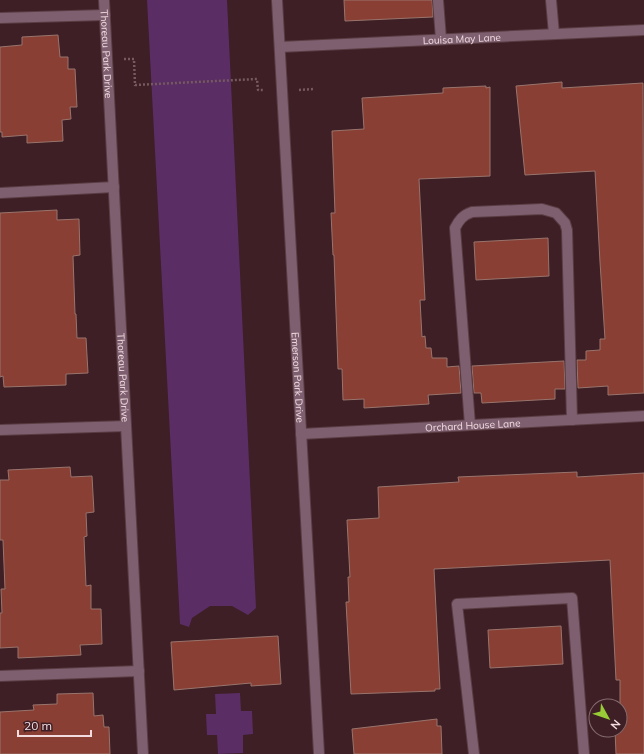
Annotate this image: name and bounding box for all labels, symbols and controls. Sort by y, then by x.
street label: Thoreau Park Drive [98,9,115,99]
street label: Louisa May Lane [422,31,501,47]
street label: Emerson Park Drive [289,332,307,423]
street label: Thoreau Park Drive [114,333,132,422]
street label: Orchard House Lane [425,416,521,434]
north arrow [588,698,628,738]
scale bar [18,712,91,738]
text: N [608,717,624,732]
text: 20 m [24,718,52,733]

